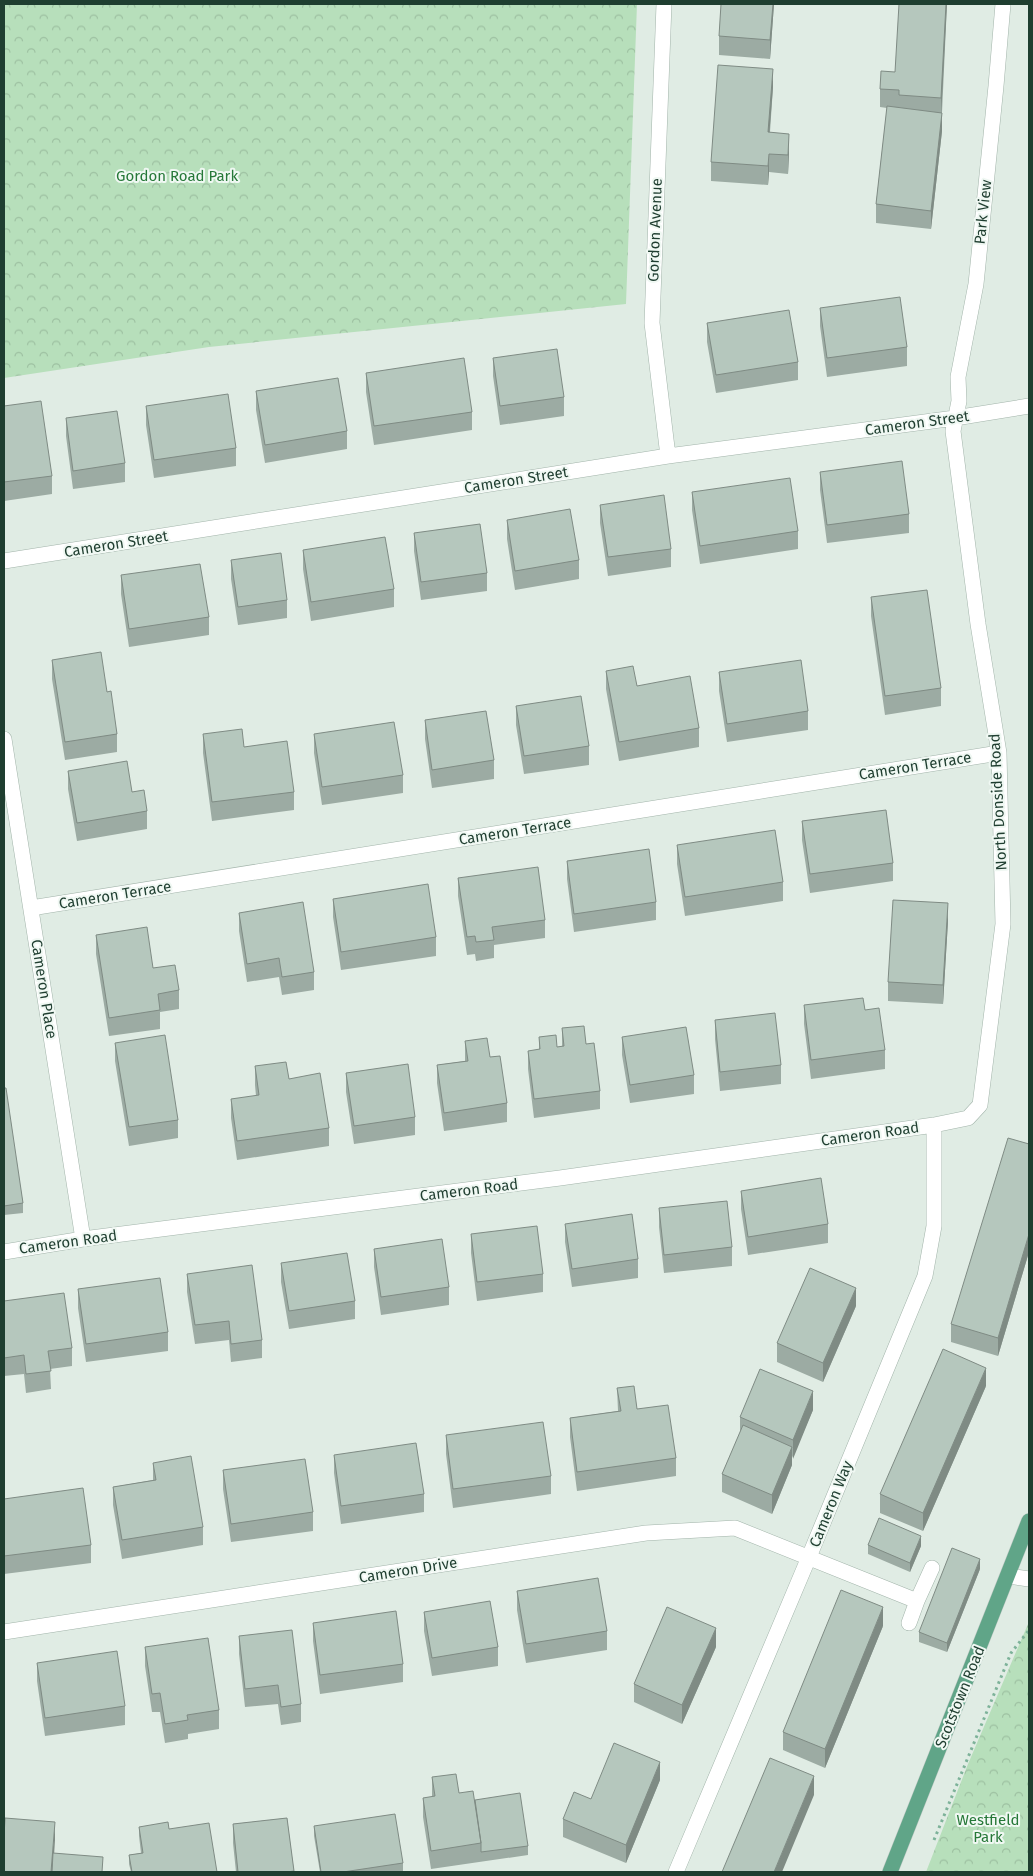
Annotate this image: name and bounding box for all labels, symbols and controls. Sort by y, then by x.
park label: Gordon Road Park [116,167,238,185]
street label: Gordon Avenue [644,178,666,282]
street label: Park View [971,178,995,245]
street label: Cameron Street [864,407,971,439]
street label: Cameron Street [463,463,570,497]
street label: Cameron Street [63,527,170,561]
street label: North Donside Road [985,733,1011,871]
street label: Cameron Terrace [857,748,973,784]
street label: Cameron Terrace [457,813,573,849]
street label: Cameron Terrace [57,877,173,913]
street label: Cameron Place [27,938,61,1040]
street label: Cameron Road [820,1118,920,1150]
street label: Cameron Road [419,1175,519,1205]
street label: Cameron Road [18,1226,118,1258]
street label: Cameron Way [806,1458,857,1550]
street label: Cameron Drive [357,1553,459,1587]
street label: Scotstown Road [931,1643,989,1751]
park label: Westfield Park [957,1811,1019,1846]

